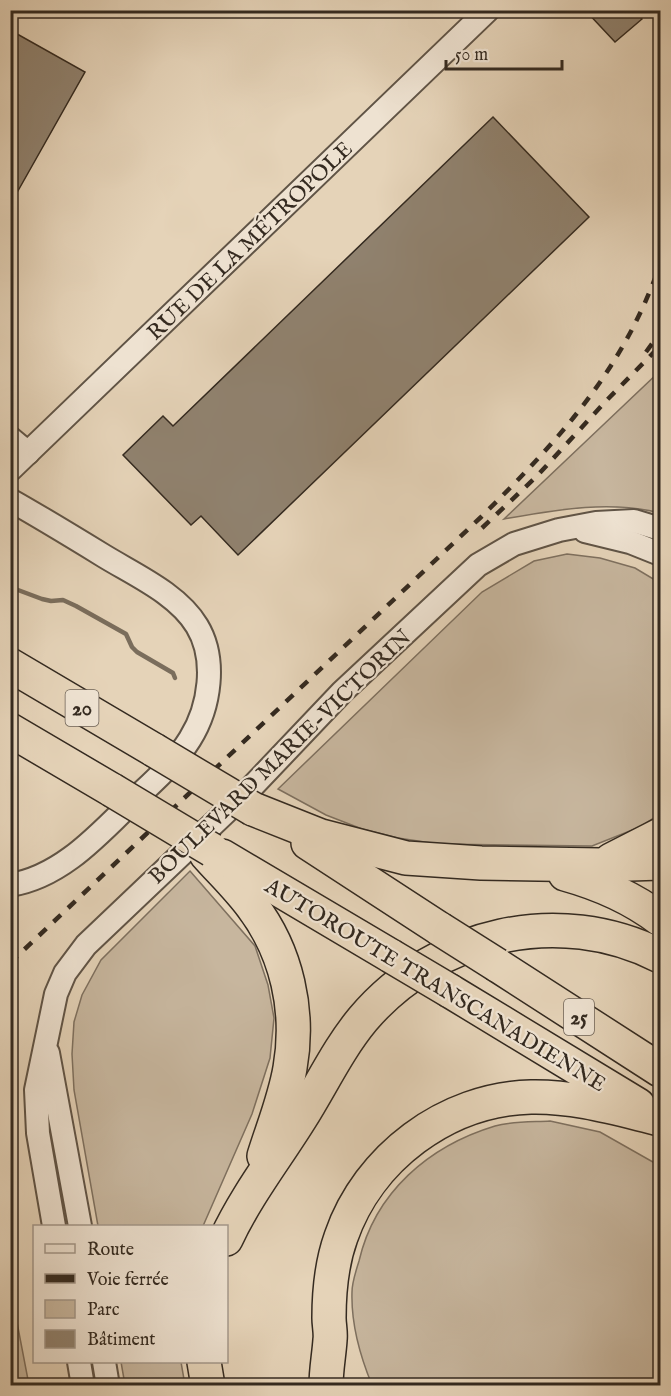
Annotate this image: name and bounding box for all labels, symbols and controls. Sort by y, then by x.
scale bar [446,33,562,71]
text: 50 m [455,44,488,67]
street label: RUE DE LA MÉTROPOLE [142,136,359,347]
street label: BOULEVARD MARIE-VICTORIN [143,624,418,891]
road number: 20 [66,690,98,726]
street label: AUTOROUTE TRANSCANADIENNE [258,872,611,1099]
road number: 25 [564,999,594,1035]
legend [33,1225,228,1363]
text: Route [87,1239,134,1262]
text: Voie ferrée [86,1269,169,1292]
text: Parc [87,1299,120,1322]
text: Bâtiment [87,1329,156,1352]

